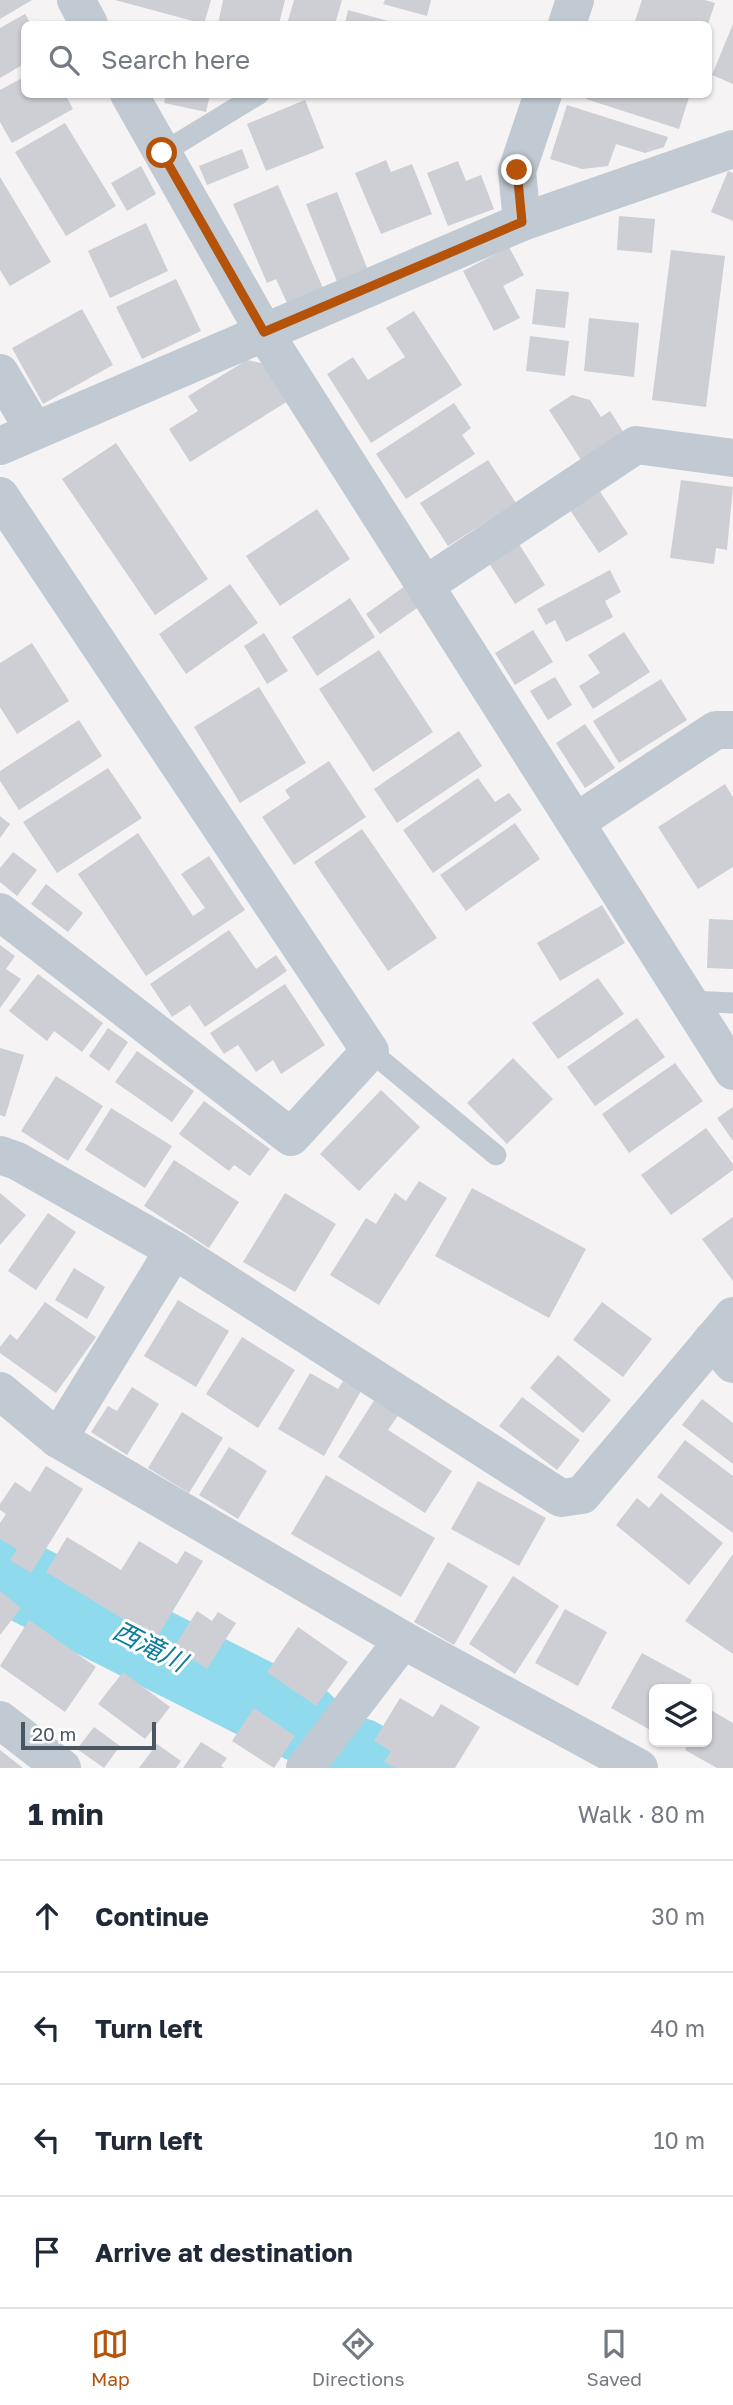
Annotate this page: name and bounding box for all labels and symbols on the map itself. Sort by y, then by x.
route start [146,137,177,168]
route end [501,154,532,185]
water label: 西滝川 [108,1614,194,1679]
scale bar [21,1719,156,1751]

